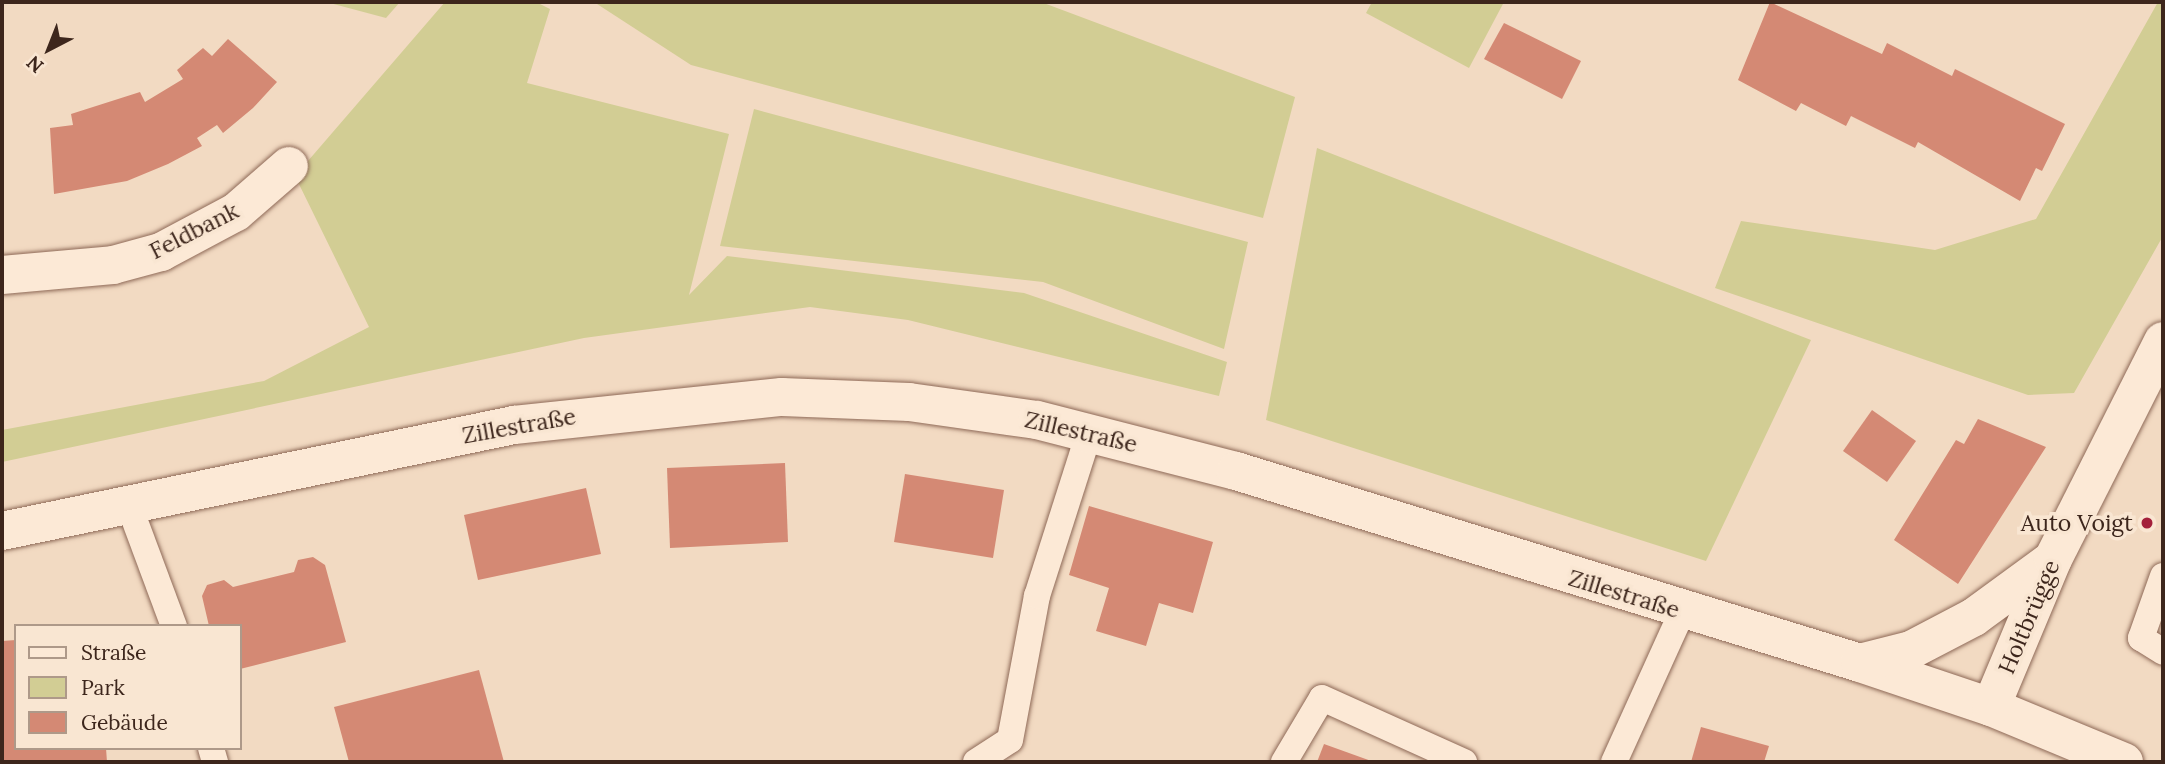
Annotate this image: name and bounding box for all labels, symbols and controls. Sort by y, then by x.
north arrow [14,14,84,84]
text: N [21,51,48,78]
street label: Feldbank [145,197,243,265]
street label: Zillestraße [460,402,578,450]
street label: Zillestraße [1022,406,1140,458]
place label: Auto Voigt [2021,509,2133,537]
marker: Auto Voigt [2139,515,2155,531]
street label: Holtbrügge [1993,556,2065,678]
street label: Zillestraße [1565,564,1683,624]
legend [14,624,242,750]
text: Straße [81,639,146,666]
text: Park [81,674,125,701]
text: Gebäude [81,709,168,736]

